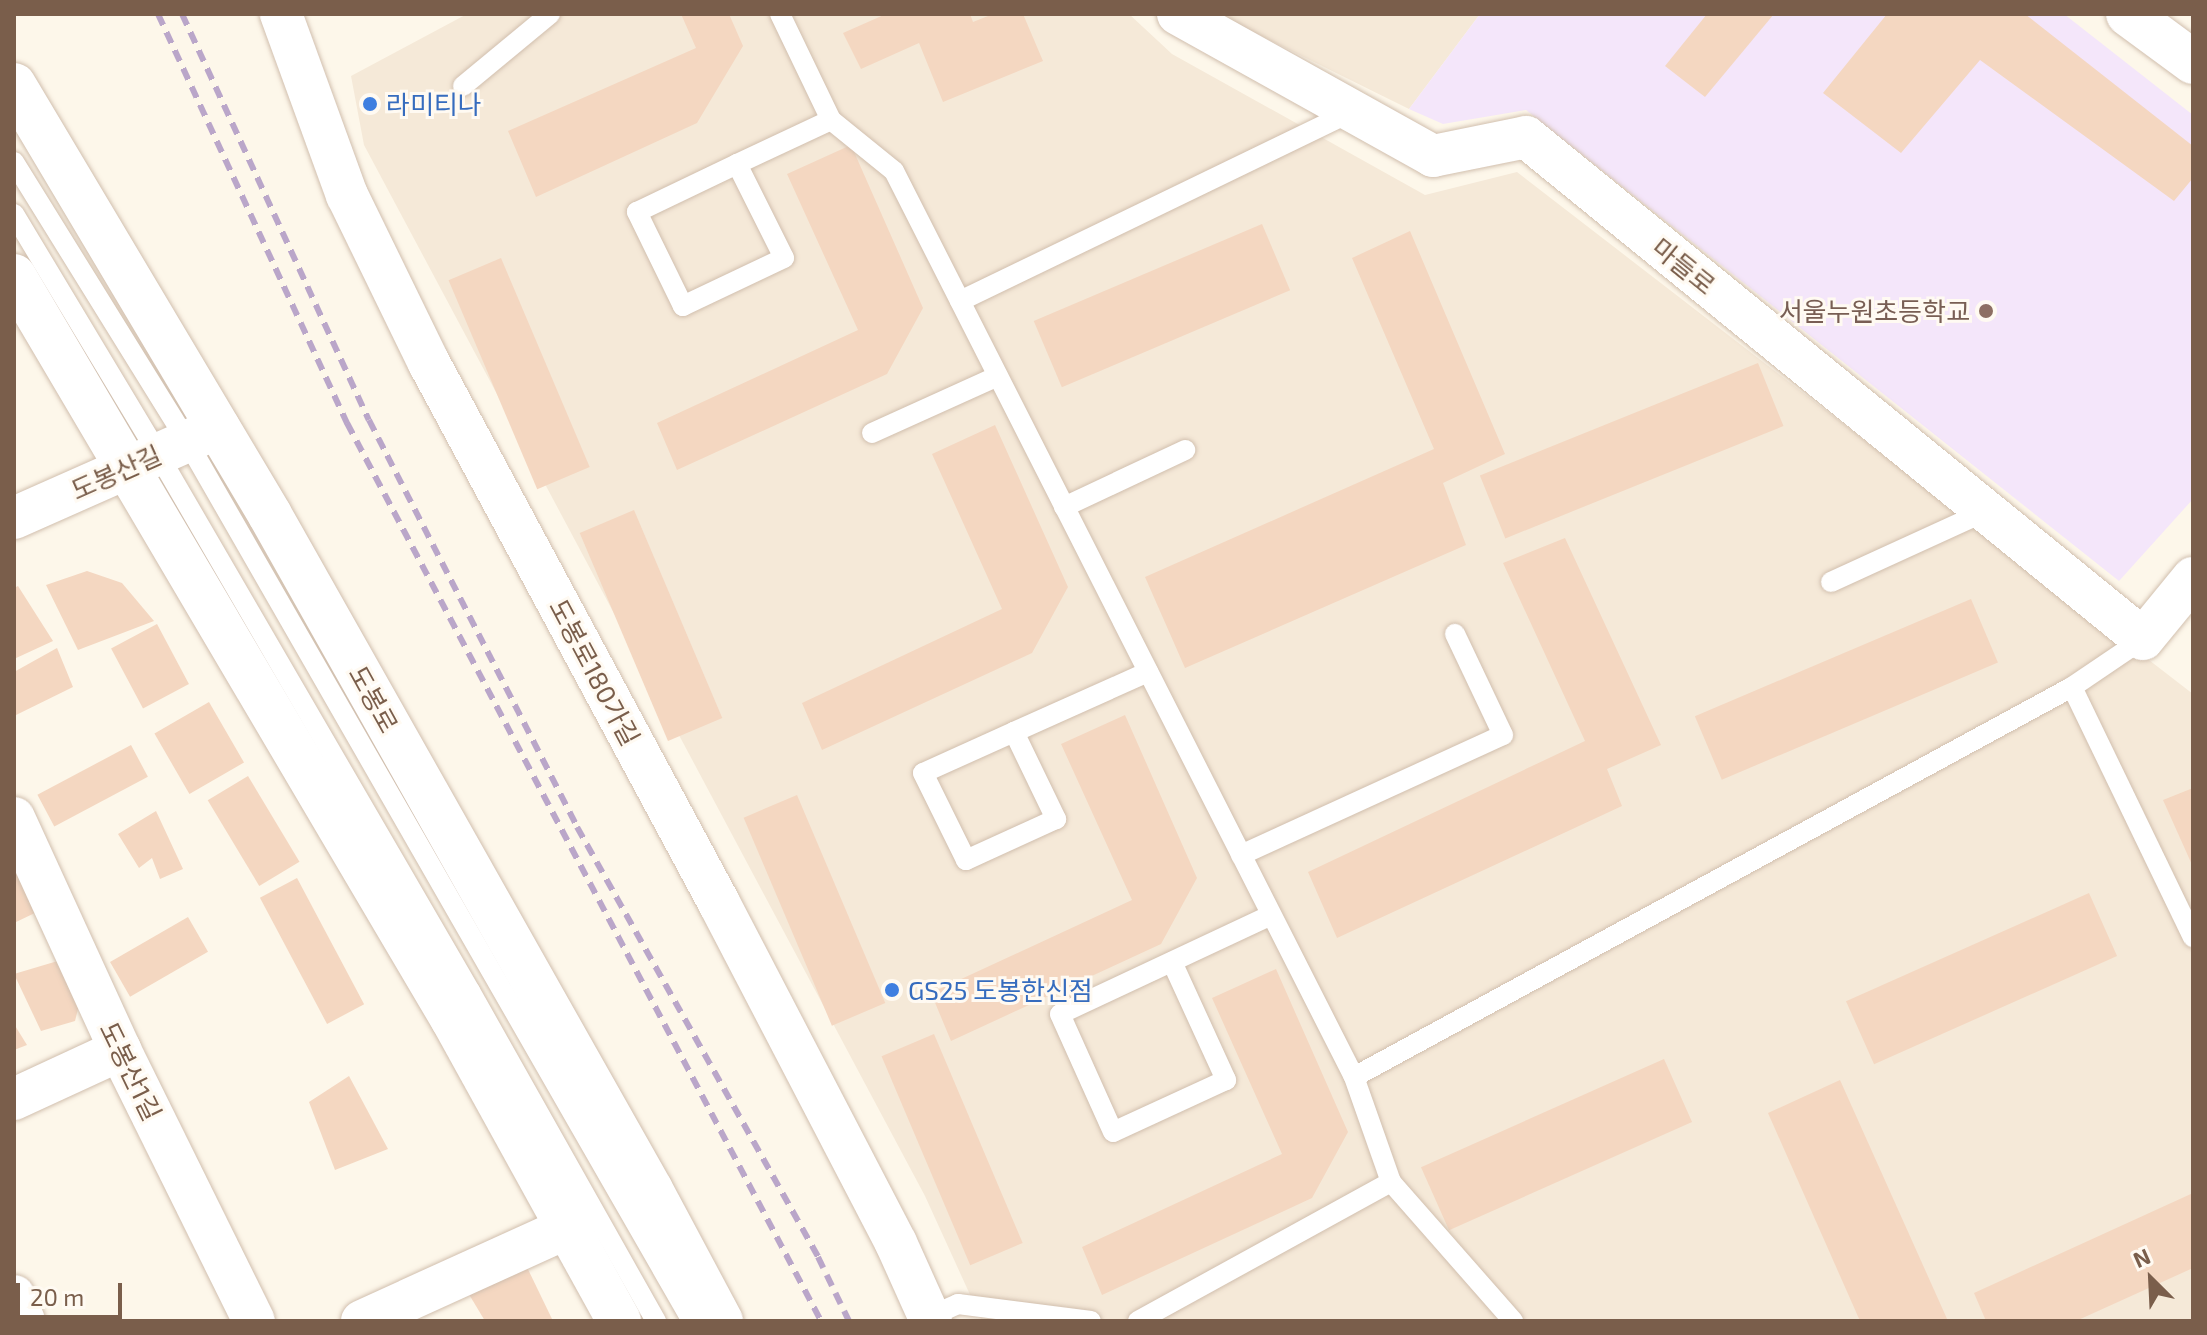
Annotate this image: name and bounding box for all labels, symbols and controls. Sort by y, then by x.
place label: 라미티나 [386,88,482,120]
marker: 라미티나 [361,95,379,113]
street label: 마들로 [1646,231,1722,301]
place label: 서울누원초등학교 [1779,295,1970,327]
marker: 서울누원초등학교 [1977,302,1995,320]
street label: 도봉산길 [66,438,166,506]
street label: 도봉로180가길 [543,593,647,751]
street label: 도봉로 [343,660,405,738]
place label: GS25 도봉한신점 [908,974,1093,1006]
marker: GS25 도봉한신점 [883,981,901,999]
street label: 도봉산1길 [94,1017,168,1125]
north arrow [2111,1239,2191,1319]
text: N [2129,1242,2154,1272]
scale bar [20,1267,126,1317]
text: 20 m [30,1282,84,1311]

